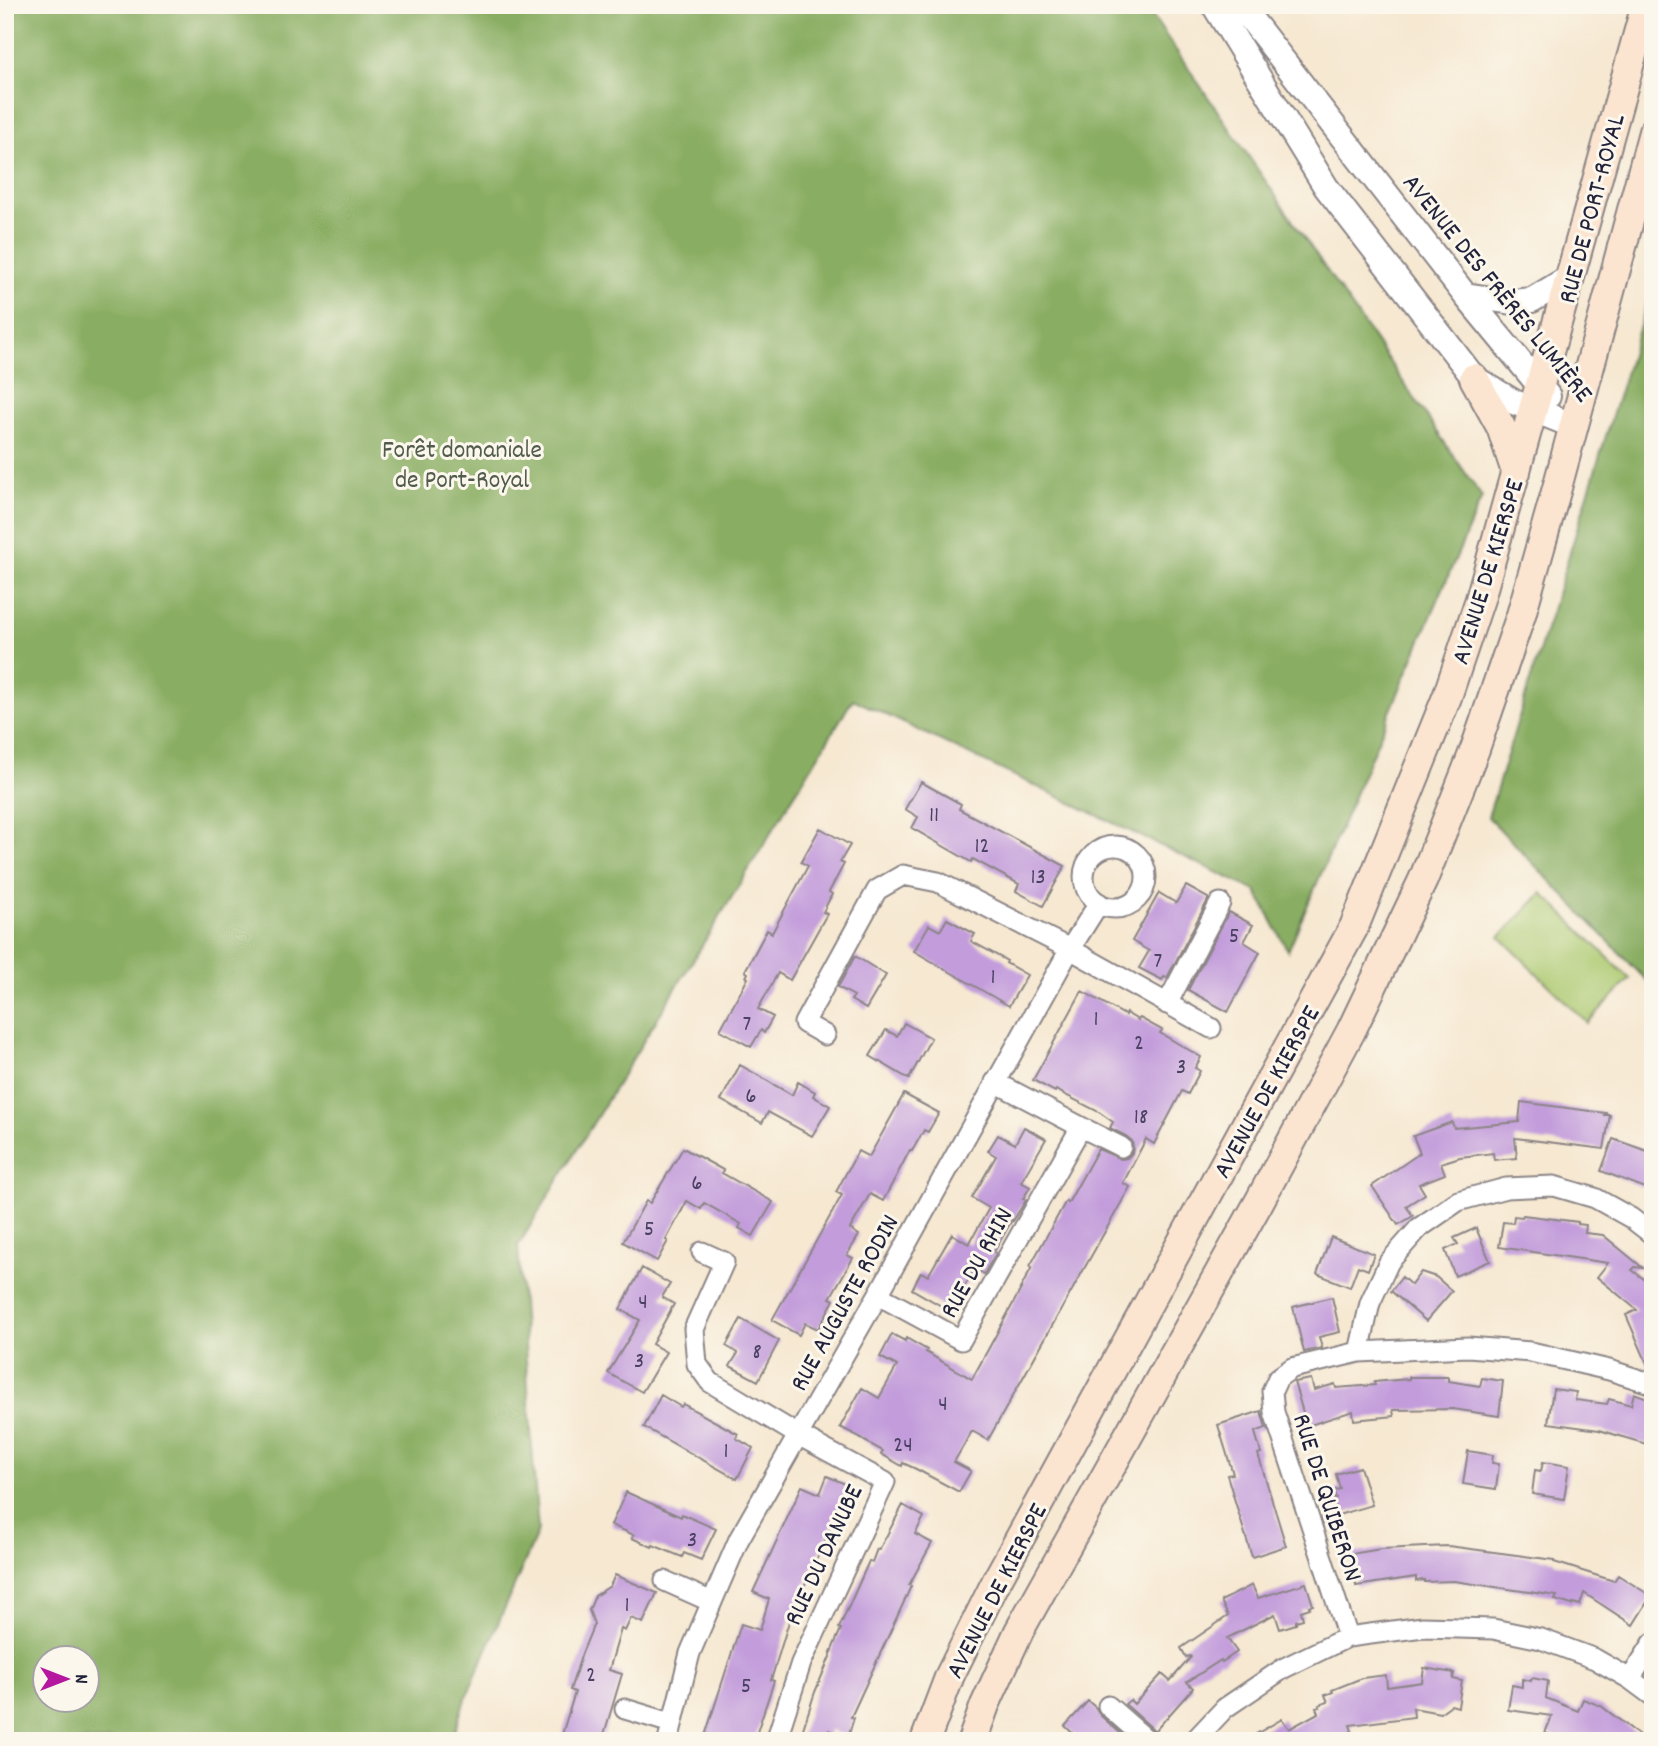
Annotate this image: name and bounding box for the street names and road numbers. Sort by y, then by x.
street label: RUE DE PORT-ROYAL [1550,110,1637,308]
street label: AVENUE DES FRÈRES LUMIÈRE [1392,167,1600,412]
street label: AVENUE DE KIERSPE [1444,474,1535,669]
street label: AVENUE DE KIERSPE [1205,999,1331,1186]
street label: RUE DU RHIN [932,1201,1024,1326]
street label: RUE AUGUSTE RODIN [782,1209,910,1399]
street label: RUE DE QUIBERON [1281,1409,1370,1587]
street label: RUE DU DANUBE [776,1479,874,1632]
street label: AVENUE DE KIERSPE [938,1497,1058,1686]

